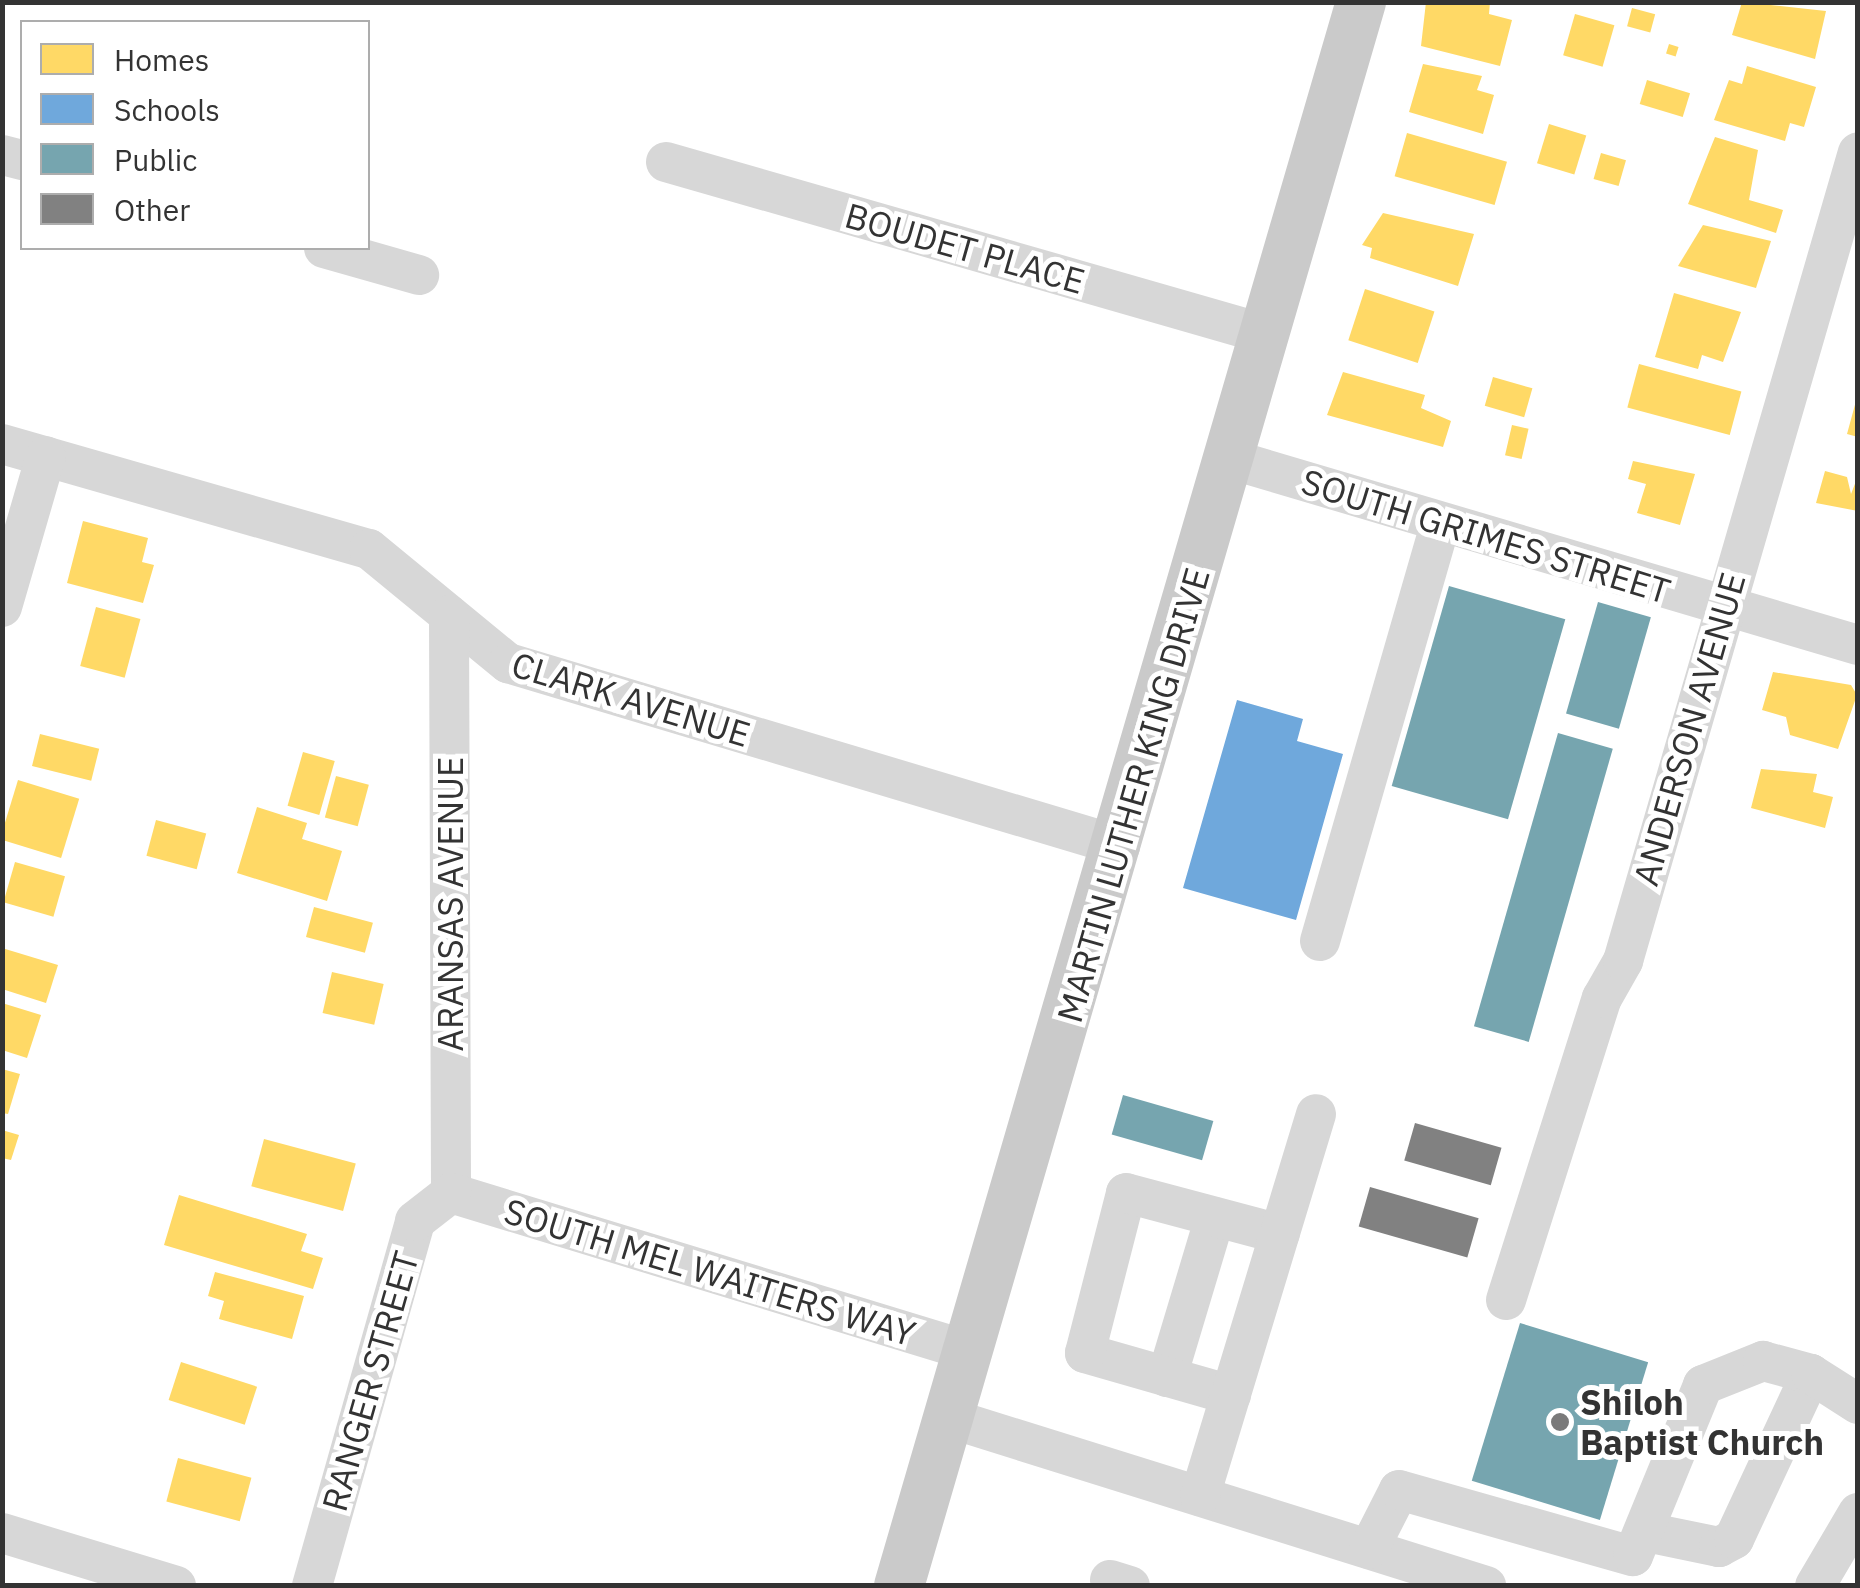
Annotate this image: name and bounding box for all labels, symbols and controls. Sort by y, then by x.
legend [20,20,370,250]
text: Homes [114,40,209,79]
text: Schools [114,90,220,129]
text: Public [114,140,197,179]
text: Other [114,190,190,229]
street label: BOUDET PLACE [840,194,1090,302]
street label: SOUTH GRIMES STREET [1297,460,1675,612]
street label: MARTIN LUTHER KING DRIVE [1048,563,1218,1027]
street label: ANDERSON AVENUE [1624,568,1754,890]
street label: CLARK AVENUE [507,643,755,755]
street label: ARANSAS AVENUE [429,757,471,1051]
street label: SOUTH MEL WAITERS WAY [499,1189,921,1355]
street label: RANGER STREET [313,1246,427,1516]
place label: Shiloh Baptist Church [1580,1381,1824,1463]
marker: Shiloh Baptist Church [1549,1411,1571,1433]

